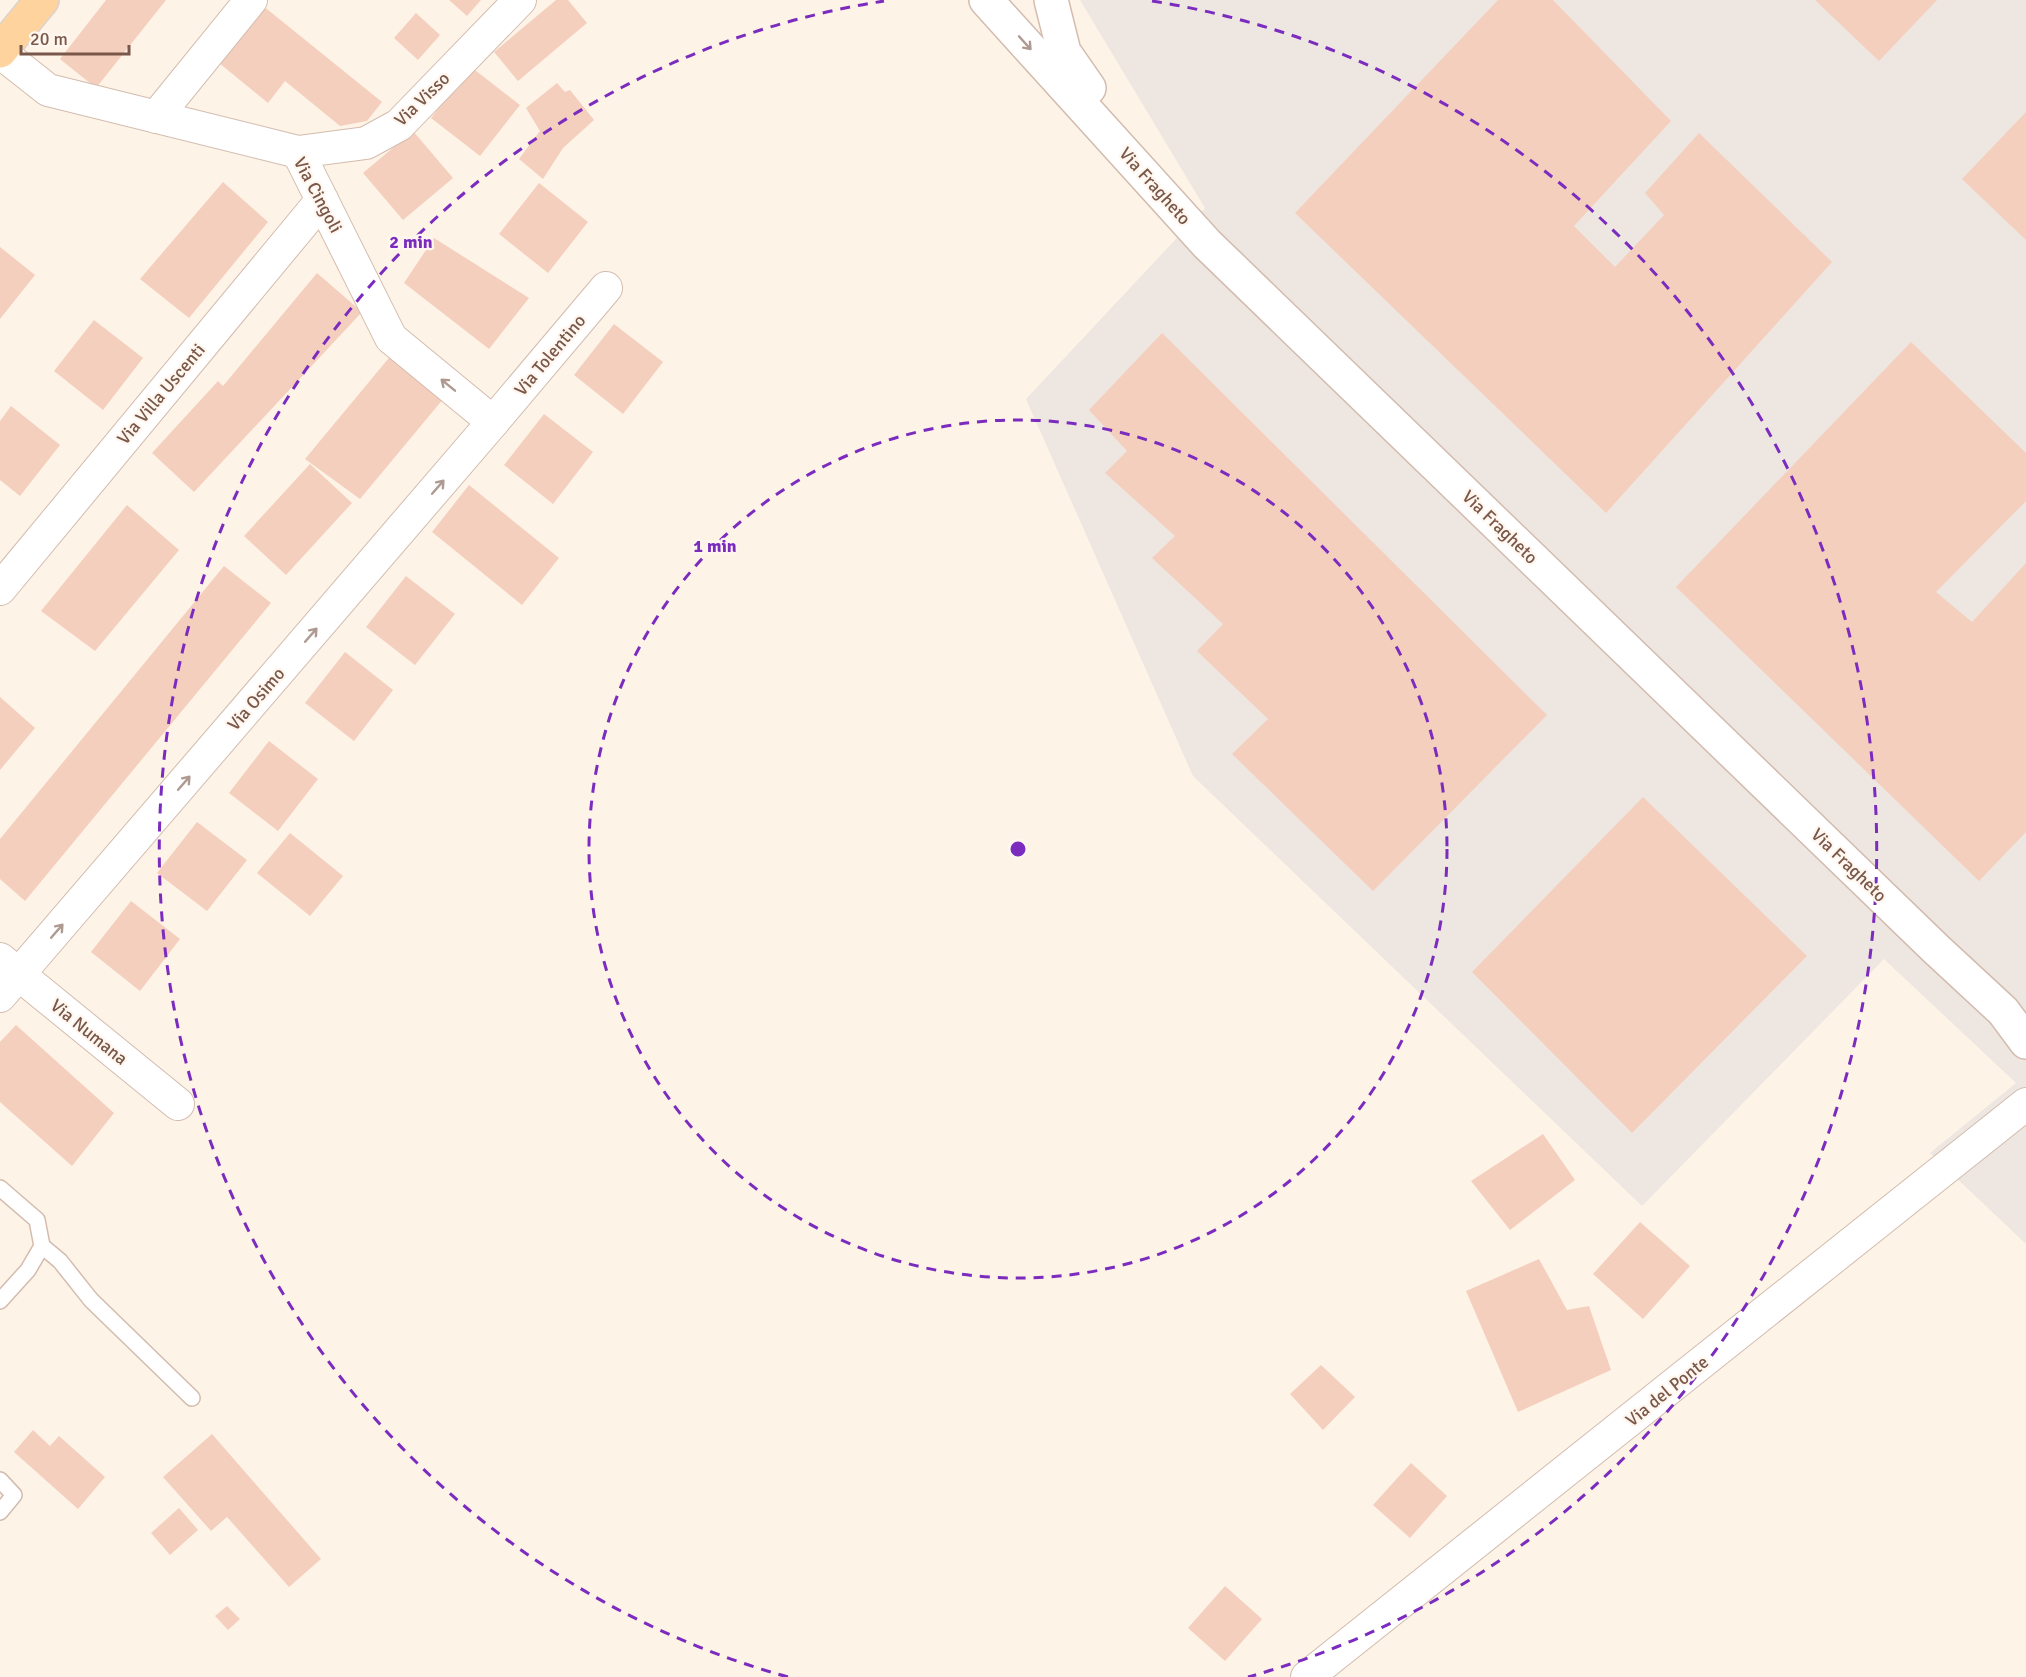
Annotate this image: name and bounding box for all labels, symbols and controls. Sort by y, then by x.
scale bar [21,18,129,56]
text: 20 m [30,28,68,50]
one-way arrow [1018,35,1032,50]
street label: Via Visso [390,67,454,131]
street label: Via Fragheto [1114,143,1196,229]
street label: Via Cingoli [289,153,347,237]
text: 2 min [389,231,433,253]
street label: Via Tolentino [510,310,590,400]
street label: Via Villa Uscenti [112,339,210,449]
one-way arrow [441,378,456,392]
one-way arrow [431,480,445,495]
street label: Via Fragheto [1458,486,1542,568]
text: 1 min [693,535,737,557]
one-way arrow [304,628,318,643]
street label: Via Osimo [223,663,289,735]
one-way arrow [177,776,191,791]
street label: Via Fragheto [1807,824,1891,906]
centre of rings [1008,839,1028,859]
one-way arrow [50,923,64,938]
street label: Via Numana [46,994,132,1070]
street label: Via del Ponte [1621,1351,1713,1431]

